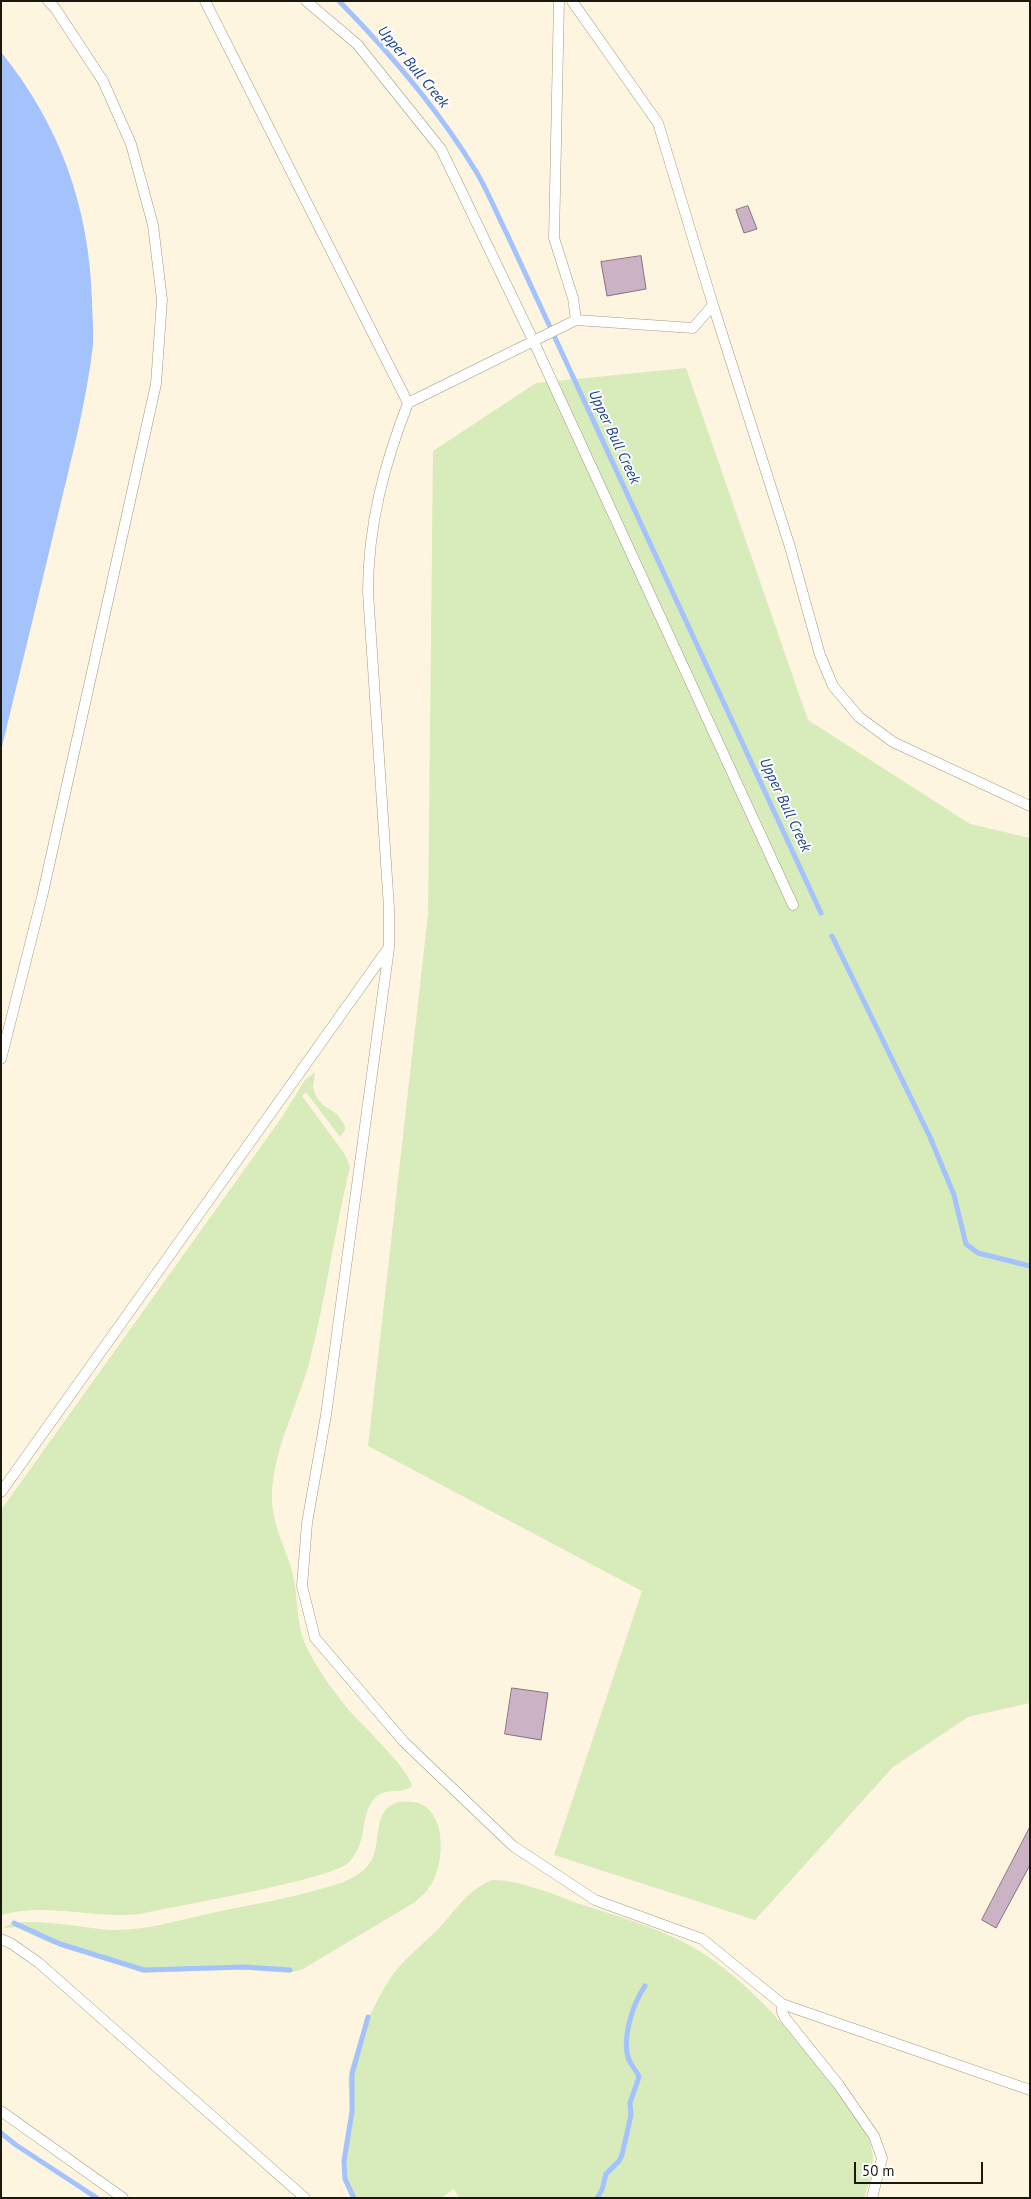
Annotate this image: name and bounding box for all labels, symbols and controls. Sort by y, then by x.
water label: Upper Bull Creek [373,22,453,112]
water label: Upper Bull Creek [584,387,644,487]
water label: Upper Bull Creek [755,755,815,855]
scale bar [856,2152,985,2184]
text: 50 m [862,2161,895,2180]

